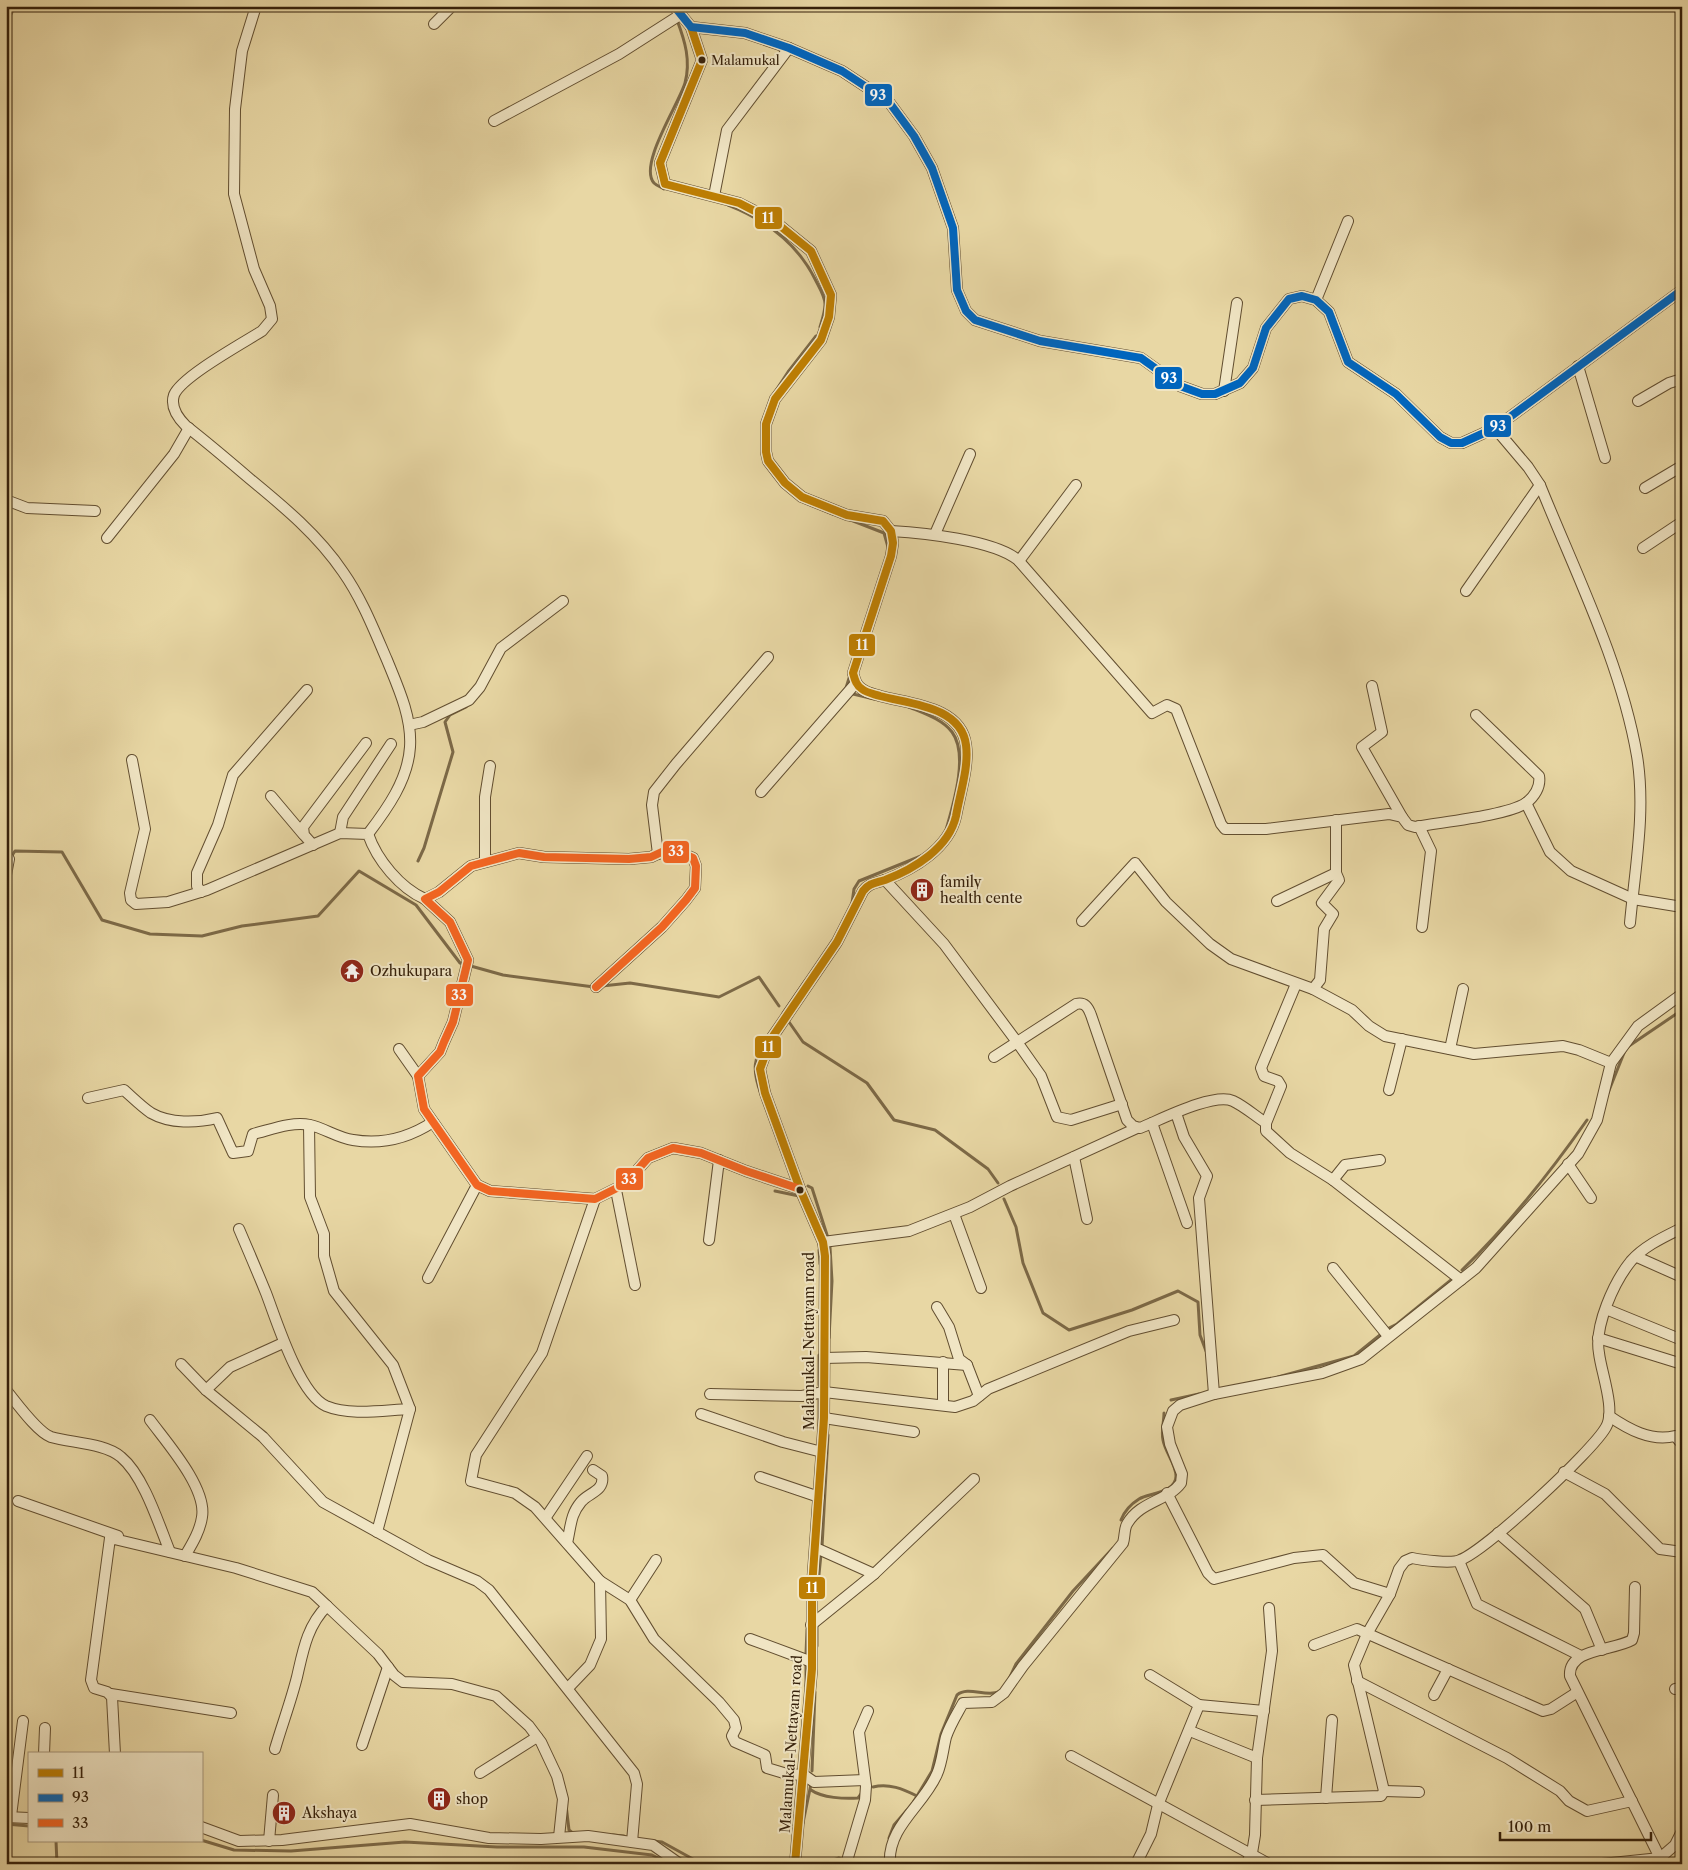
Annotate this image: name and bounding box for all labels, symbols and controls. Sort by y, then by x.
place label: Malamukal [711,52,780,68]
marker: Malamukal [697,55,707,65]
line badge: 93 [864,83,893,107]
text: 93 [870,86,886,104]
line badge: 11 [754,206,783,230]
text: 11 [762,209,775,227]
line badge: 93 [1154,366,1183,390]
text: 93 [1161,369,1177,387]
line badge: 93 [1483,414,1512,438]
text: 93 [1490,417,1506,435]
line badge: 11 [848,633,876,657]
text: 11 [856,636,869,654]
line badge: 33 [662,840,690,864]
text: 33 [668,842,684,860]
place label: family health cente [940,873,1022,907]
building icon: family health cente [909,877,935,903]
temple icon: Ozhukupara [339,958,365,984]
place label: Ozhukupara [370,962,453,980]
line badge: 33 [445,983,474,1007]
text: 33 [451,986,467,1004]
line badge: 11 [754,1035,782,1059]
text: 11 [762,1038,775,1056]
line badge: 33 [615,1167,644,1191]
text: 33 [621,1170,637,1188]
unlabelled marker [795,1185,805,1195]
street label: Malamukal-Nettayam road [800,1252,818,1430]
line badge: 11 [798,1576,826,1600]
text: 11 [806,1579,819,1597]
street label: Malamukal-Nettayam road [776,1654,806,1833]
legend [28,1752,202,1842]
text: 11 [72,1763,85,1782]
building icon: shop [426,1786,452,1812]
text: 93 [72,1787,89,1806]
place label: shop [456,1790,488,1808]
building icon: Akshaya [271,1800,297,1826]
place label: Akshaya [301,1804,358,1822]
scale bar [1500,1810,1652,1842]
text: 33 [72,1813,89,1832]
text: 100 m [1508,1817,1551,1836]

